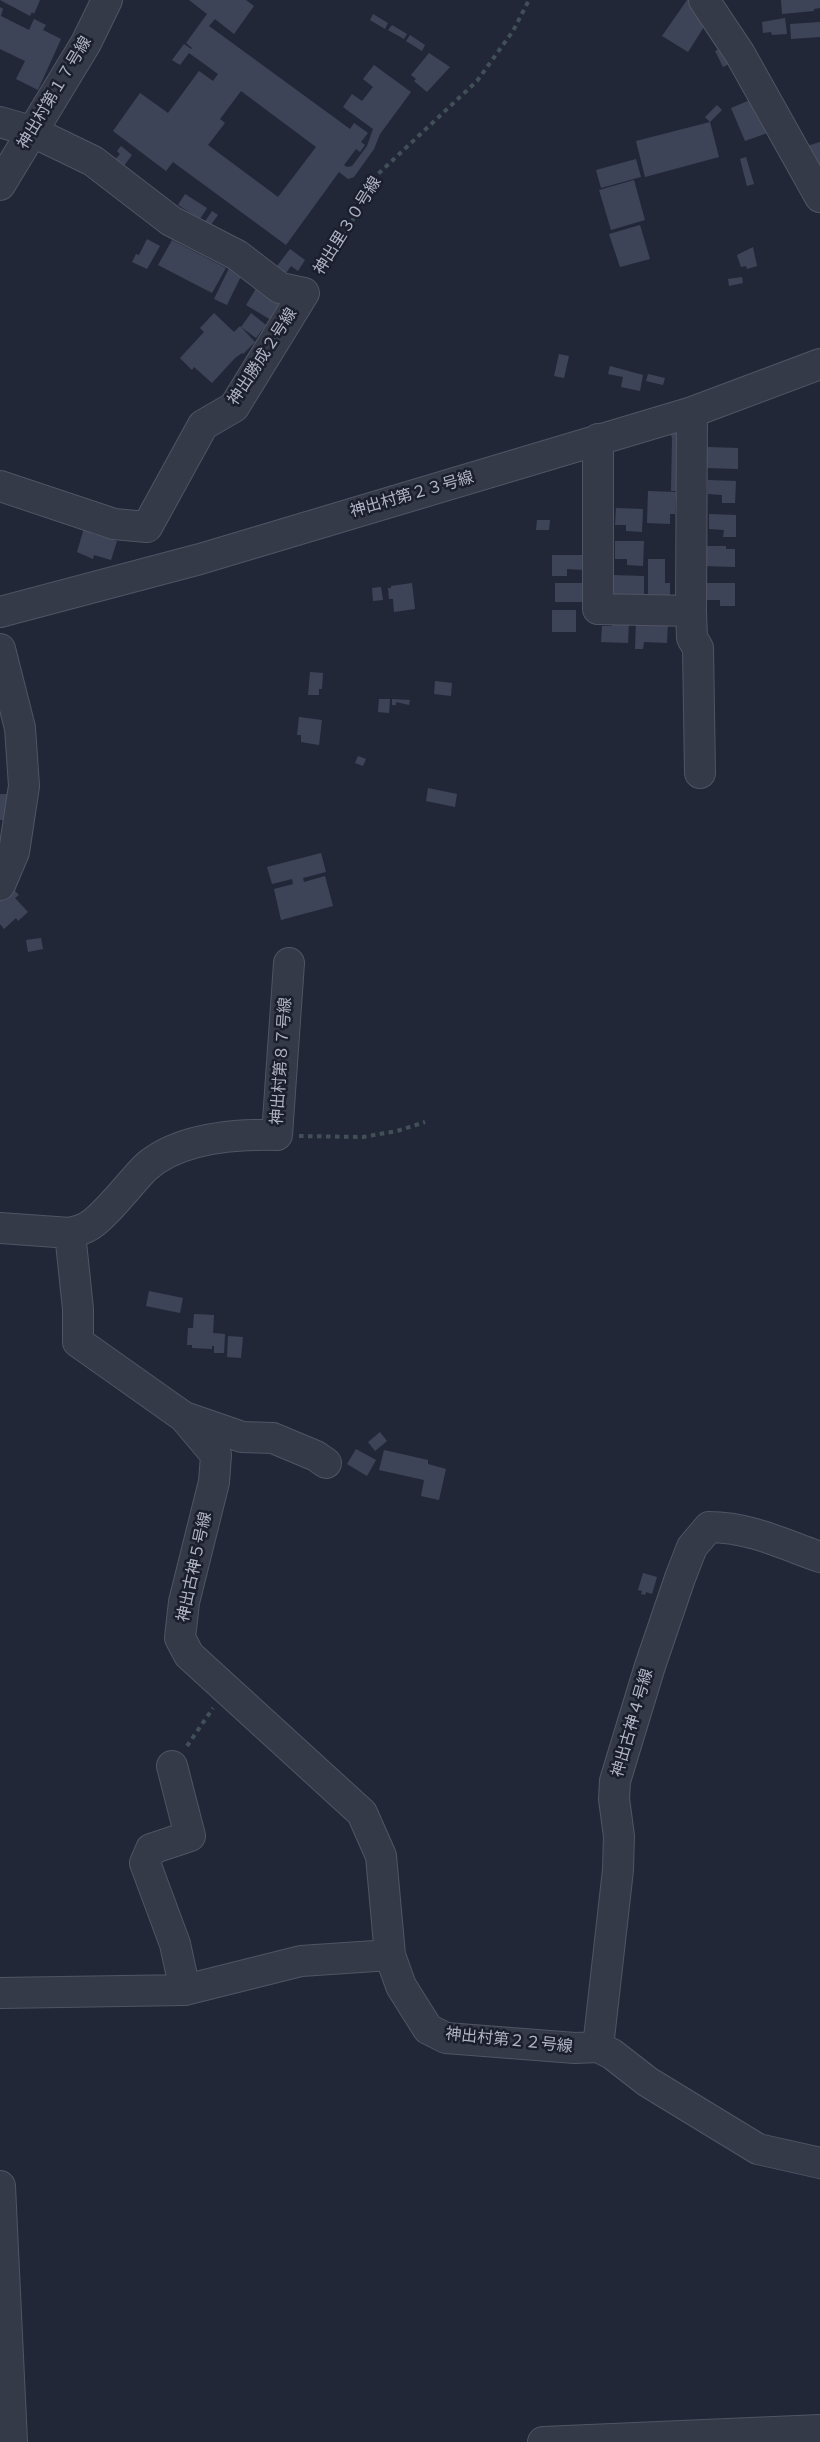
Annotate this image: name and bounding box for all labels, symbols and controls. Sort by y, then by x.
street label: 神出村第１７号線 [14,33,96,153]
street label: 神出里３０号線 [310,173,386,279]
street label: 神出勝成２号線 [224,305,302,409]
street label: 神出村第２３号線 [348,468,476,522]
street label: 神出村第８７号線 [268,996,296,1126]
street label: 神出古神５号線 [174,1510,216,1624]
street label: 神出古神４号線 [608,1667,658,1779]
street label: 神出村第２２号線 [444,2025,574,2057]

